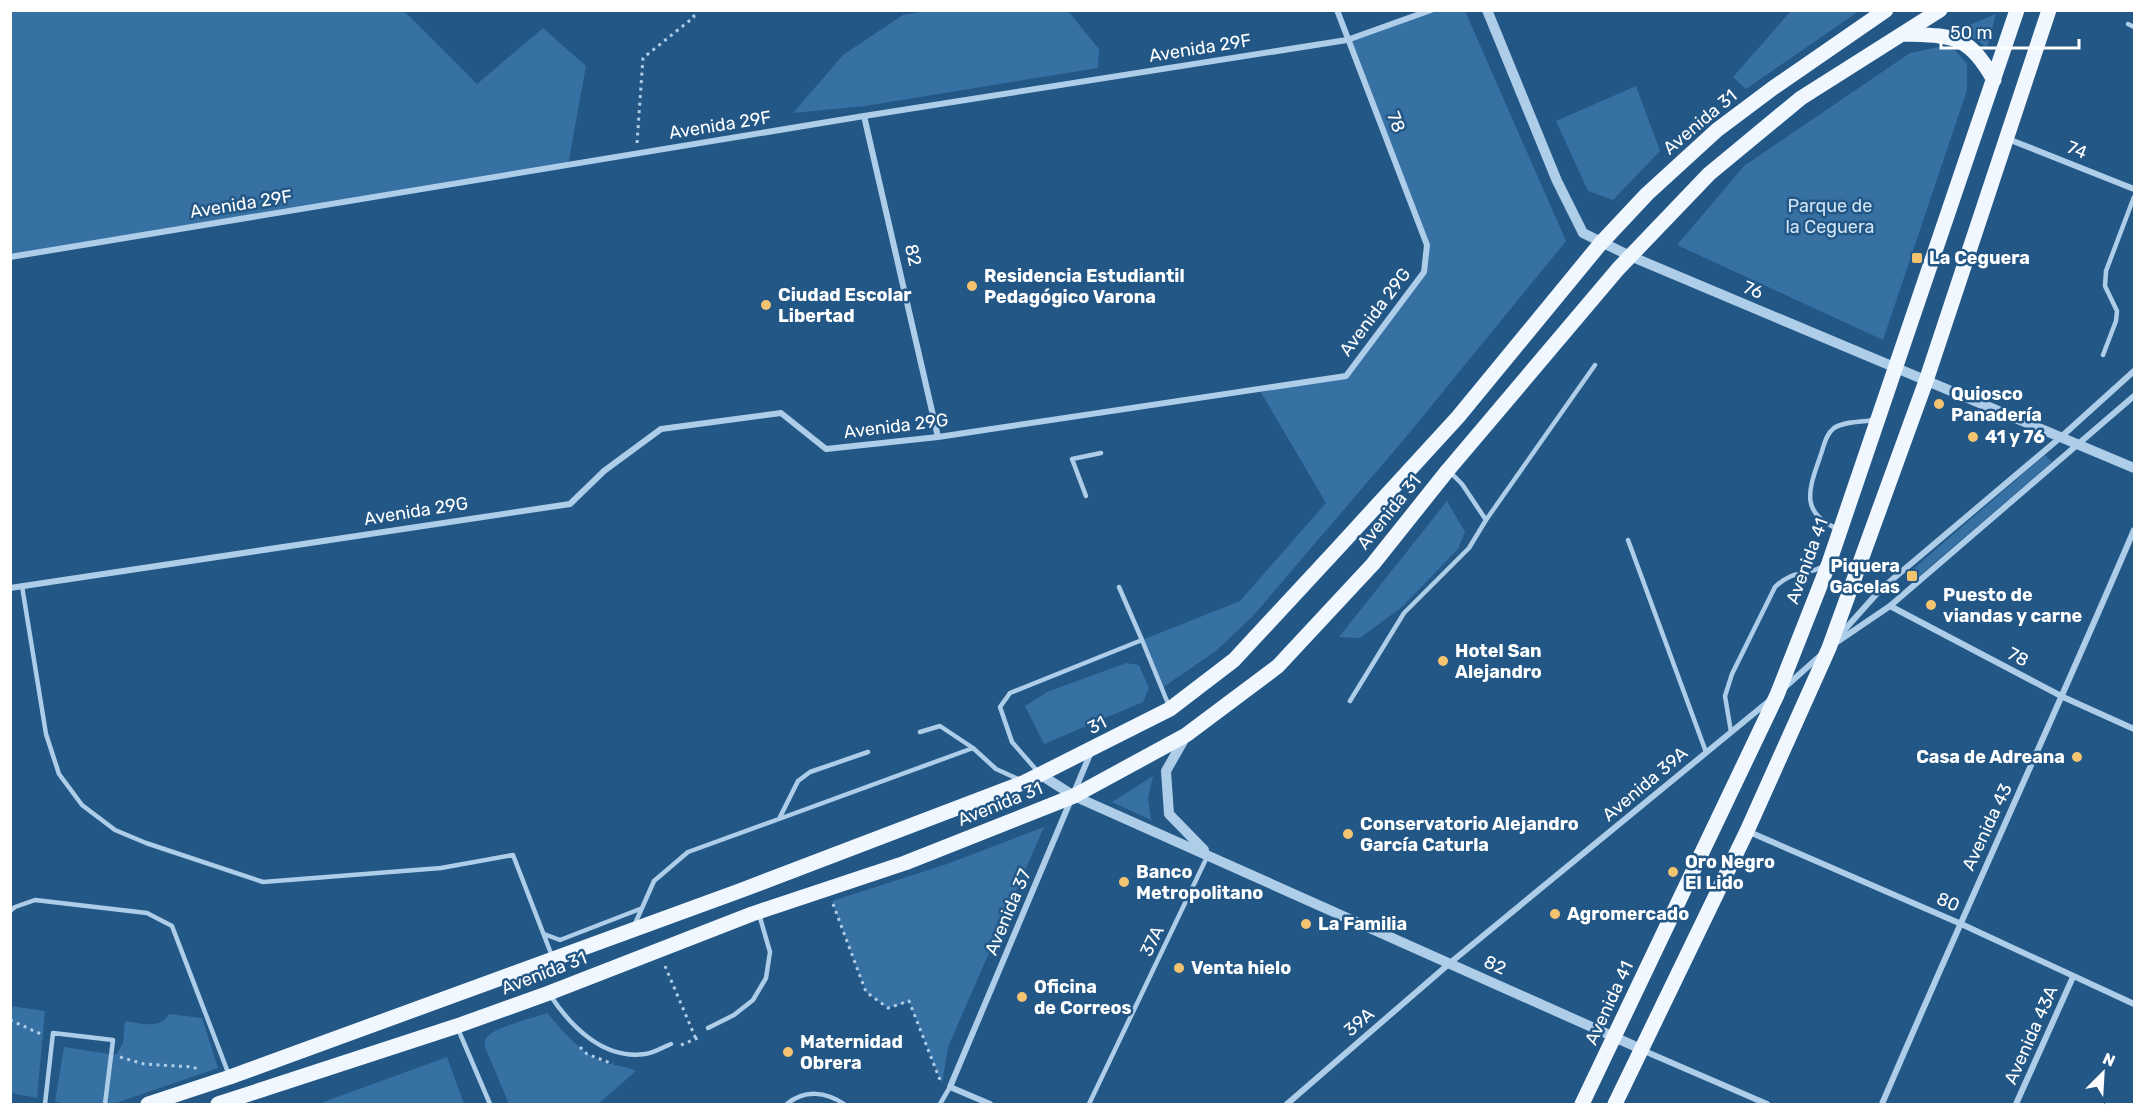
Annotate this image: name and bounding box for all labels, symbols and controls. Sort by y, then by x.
scale bar [1941,12,2079,50]
text: 50 m [1950,22,1993,44]
street label: Avenida 29F [1147,29,1253,67]
street label: Avenida 31 [1659,85,1741,159]
street label: Avenida 29F [667,106,773,144]
street label: 78 [1382,108,1410,136]
street label: 74 [2064,136,2090,164]
street label: Avenida 29F [188,185,294,223]
park label: Parque de la Ceguera [1785,195,1875,238]
street label: 82 [900,242,926,268]
place label: La Ceguera [1929,247,2030,269]
marker: La Ceguera [1910,251,1924,265]
street label: Avenida 29G [1335,263,1415,361]
place label: Residencia Estudiantil Pedagógico Varona [984,265,1185,308]
street label: 76 [1740,276,1766,304]
marker: Residencia Estudiantil Pedagógico Varona [965,279,979,293]
place label: Ciudad Escolar Libertad [778,284,912,327]
marker: Ciudad Escolar Libertad [759,298,773,312]
place label: Quiosco Panadería [1951,383,2042,426]
marker: Quiosco Panadería [1932,397,1946,411]
street label: Avenida 29G [843,409,949,443]
place label: 41 y 76 [1985,426,2045,448]
marker: 41 y 76 [1966,430,1980,444]
street label: Avenida 31 [1352,470,1426,554]
street label: Avenida 29G [362,492,470,530]
street label: Avenida 41 [1781,515,1833,607]
place label: Piquera Gacelas [1829,555,1900,598]
marker: Piquera Gacelas [1905,569,1919,583]
place label: Puesto de viandas y carne [1943,584,2082,627]
marker: Puesto de viandas y carne [1924,598,1938,612]
place label: Hotel San Alejandro [1455,640,1542,683]
street label: 78 [2004,642,2032,672]
marker: Hotel San Alejandro [1436,654,1450,668]
street label: 31 [1084,711,1110,739]
street label: Avenida 39A [1598,742,1692,826]
place label: Casa de Adreana [1916,746,2065,768]
marker: Casa de Adreana [2070,750,2084,764]
street label: Avenida 31 [954,777,1046,831]
street label: Avenida 43 [1957,780,2017,874]
place label: Conservatorio Alejandro García Caturla [1360,813,1579,856]
marker: Conservatorio Alejandro García Caturla [1341,827,1355,841]
place label: Oro Negro El Lido [1685,851,1775,894]
place label: Banco Metropolitano [1136,861,1263,904]
marker: Oro Negro El Lido [1666,865,1680,879]
street label: Avenida 37 [980,866,1036,958]
marker: Banco Metropolitano [1117,875,1131,889]
street label: 80 [1933,887,1963,917]
place label: Agromercado [1567,903,1689,925]
marker: Agromercado [1548,907,1562,921]
place label: La Familia [1318,913,1407,935]
marker: La Familia [1299,917,1313,931]
street label: 37A [1135,922,1169,960]
street label: Avenida 31 [498,947,590,999]
street label: 82 [1480,950,1510,980]
place label: Venta hielo [1191,957,1291,979]
street label: Avenida 41 [1580,958,1638,1048]
marker: Venta hielo [1172,961,1186,975]
place label: Oficina de Correos [1034,976,1131,1019]
street label: Avenida 43A [1999,982,2063,1088]
marker: Oficina de Correos [1015,990,1029,1004]
street label: 39A [1339,1003,1379,1041]
place label: Maternidad Obrera [800,1031,903,1074]
north arrow [2073,1043,2133,1103]
marker: Maternidad Obrera [781,1045,795,1059]
text: N [2100,1049,2118,1071]

